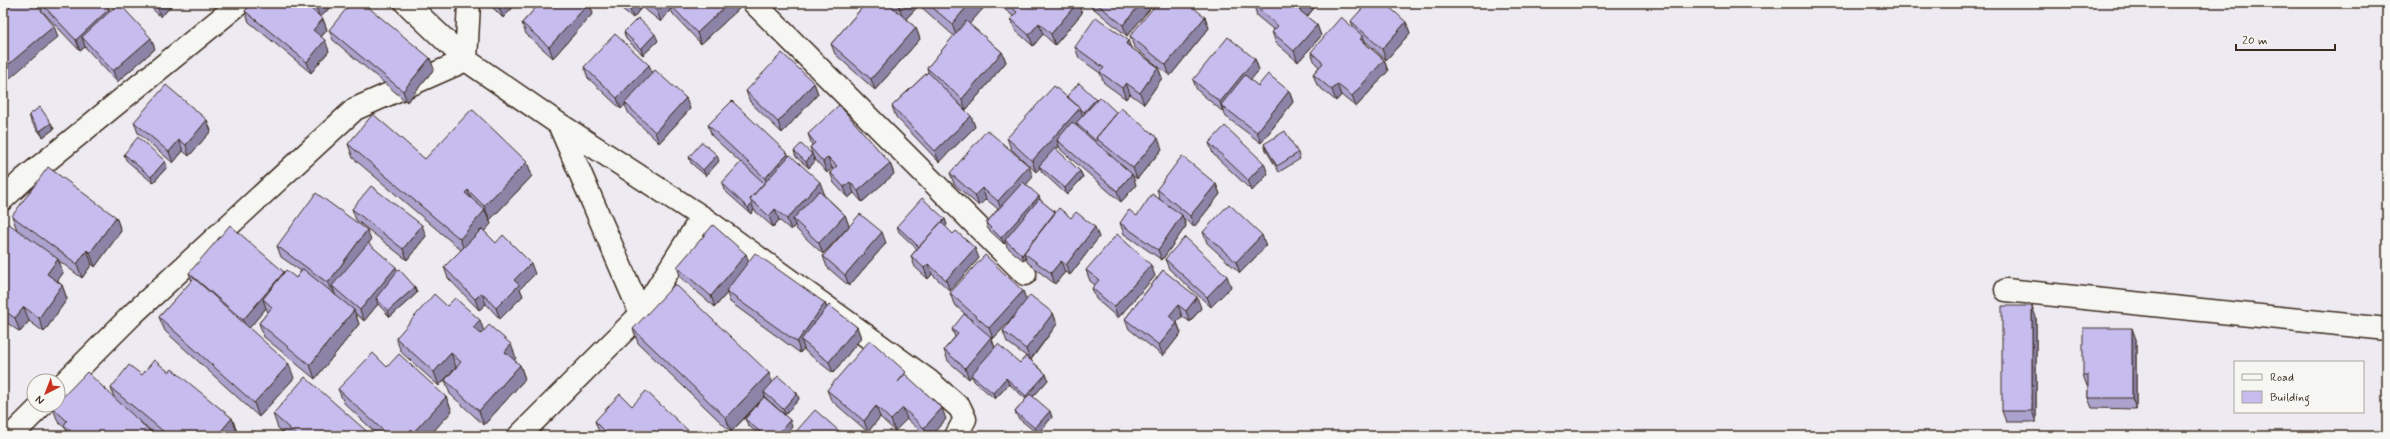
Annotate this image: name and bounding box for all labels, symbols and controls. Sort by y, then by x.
scale bar [2236,26,2335,52]
text: 20 m [2242,33,2268,49]
legend [2234,361,2364,413]
text: Road [2270,370,2294,386]
north arrow [26,373,66,413]
text: Building [2270,390,2310,407]
text: N [33,392,47,407]

